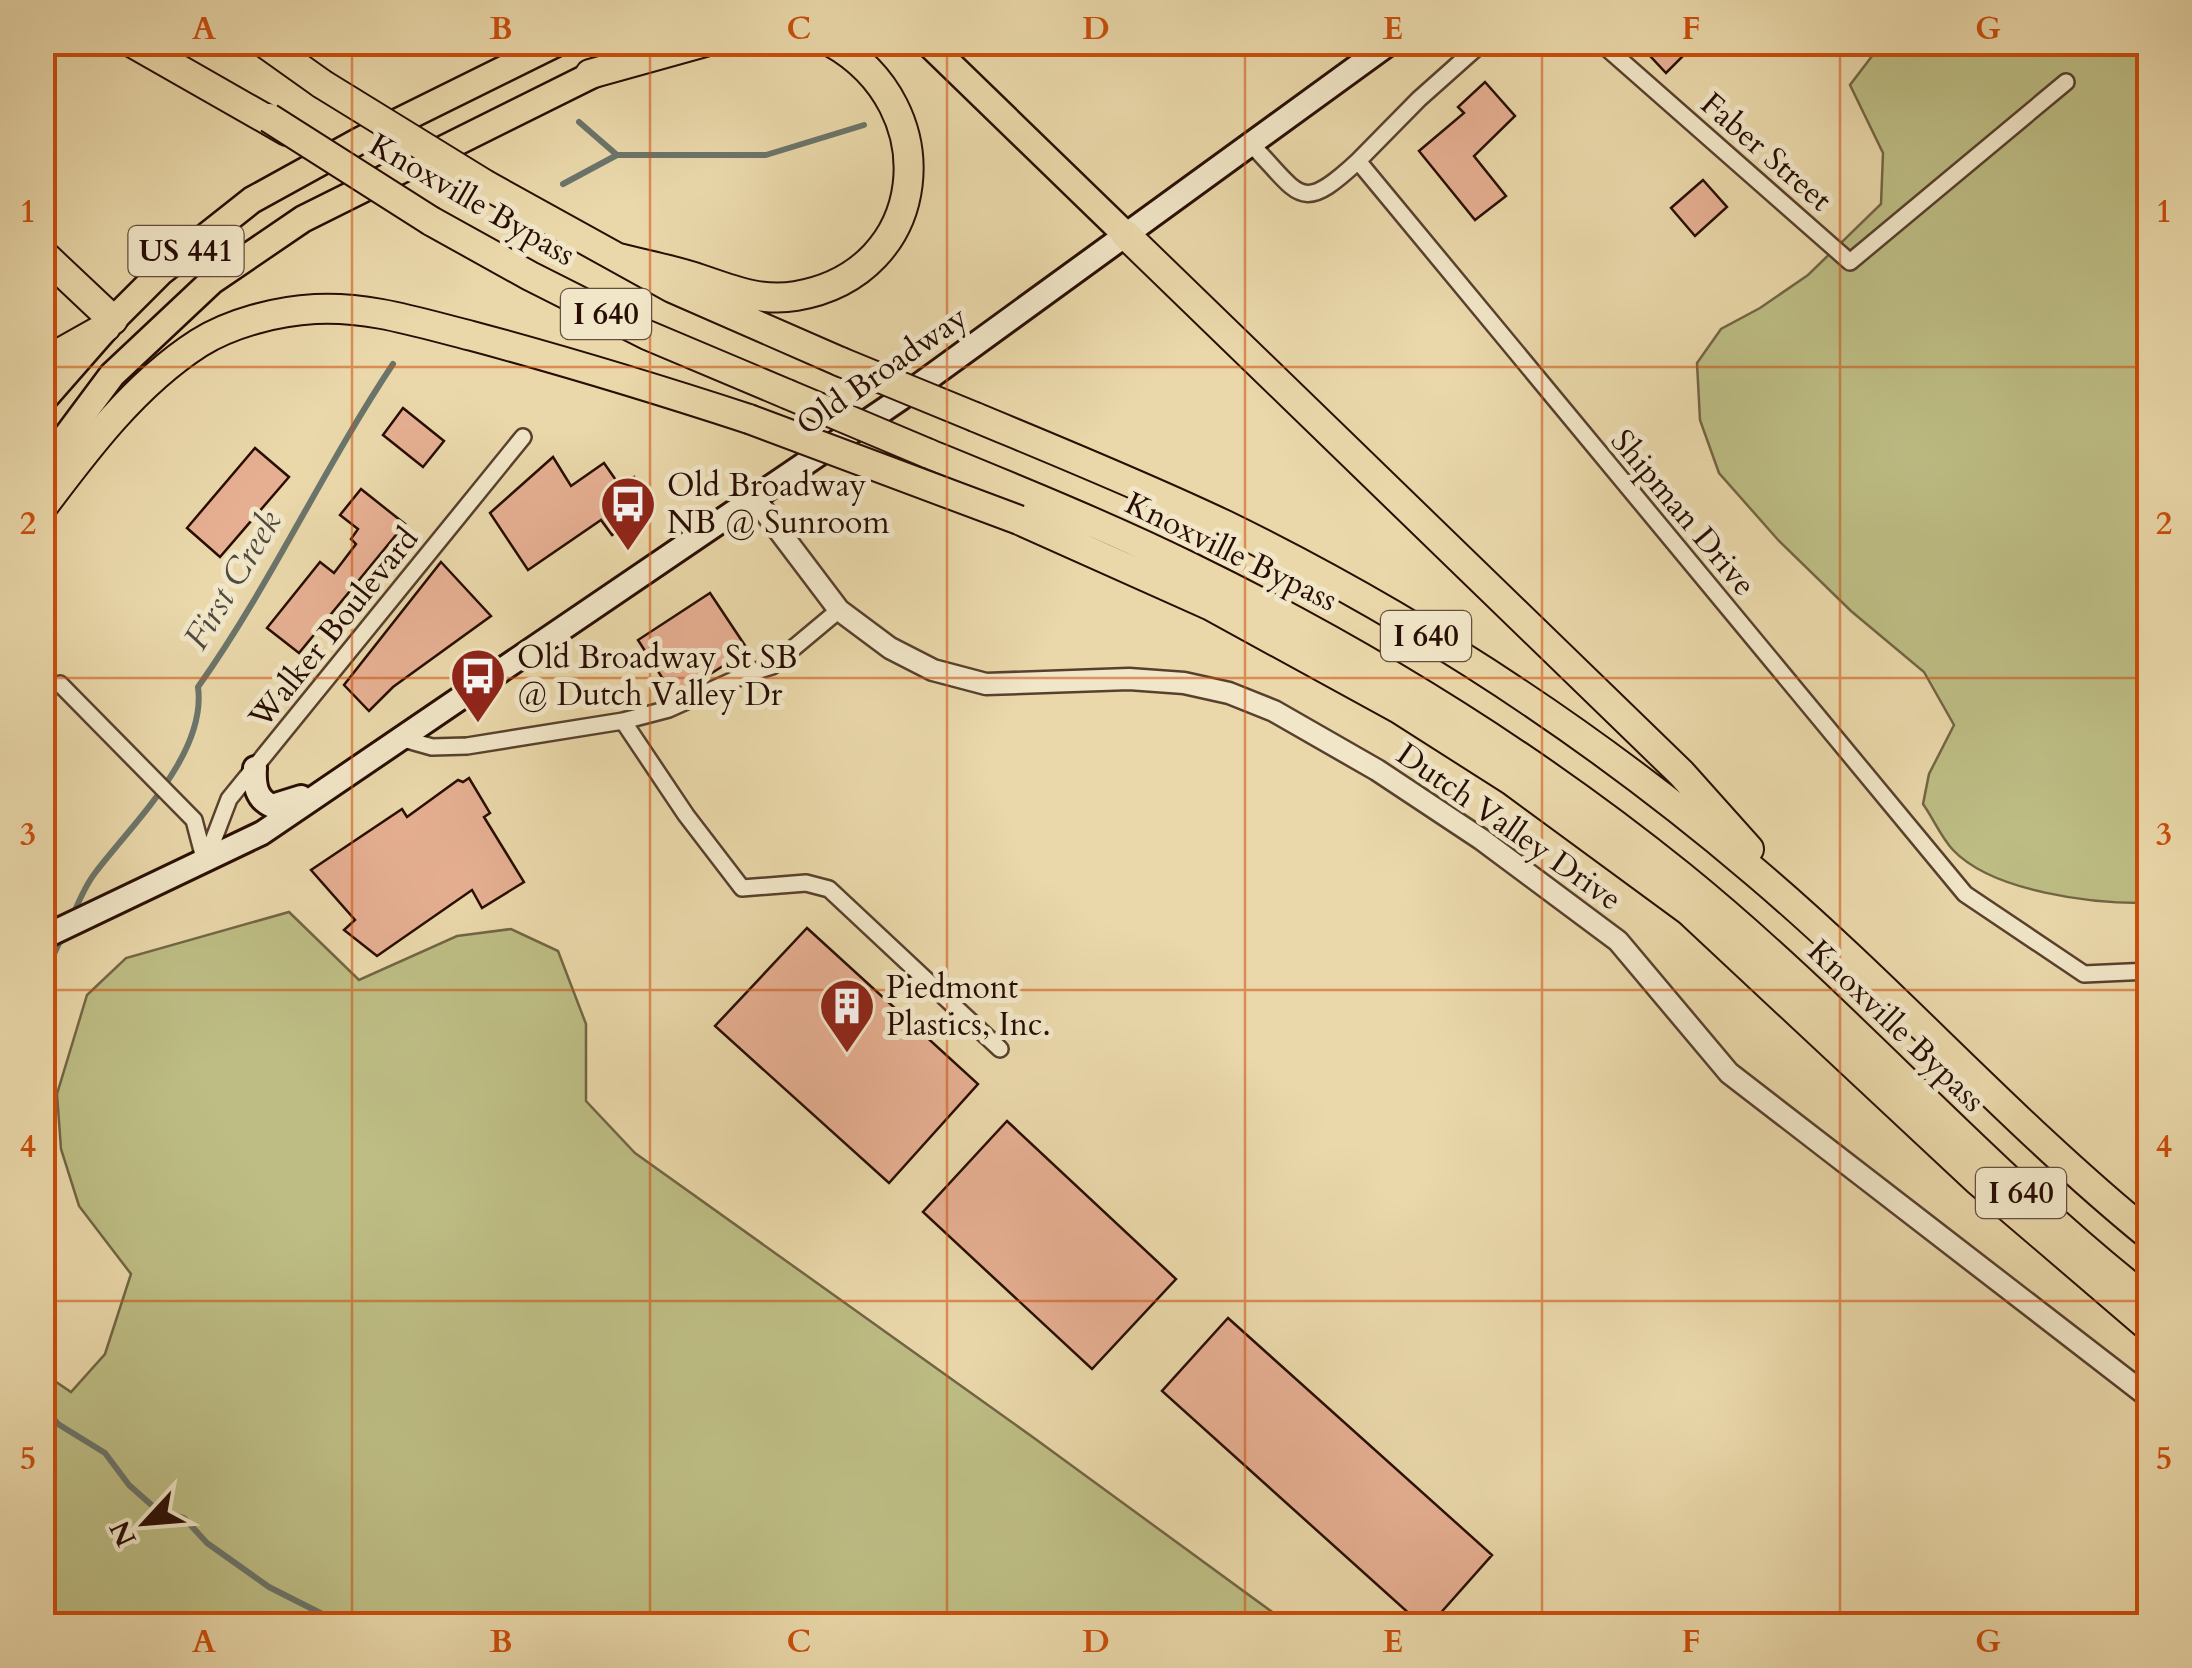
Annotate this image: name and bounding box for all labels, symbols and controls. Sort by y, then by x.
text: A [192,7,216,51]
text: B [489,7,513,51]
text: C [787,7,811,51]
text: D [1082,7,1110,51]
text: E [1383,7,1403,51]
text: F [1682,7,1700,51]
text: G [1975,7,2001,51]
street label: Faber Street [1691,83,1841,221]
street label: Knoxville Bypass [361,123,583,277]
text: 1 [20,190,36,234]
text: 1 [2156,190,2172,234]
road number: US 441 [128,226,244,276]
road number: I 640 [561,289,651,339]
street label: Old Broadway [788,296,976,446]
street label: Shipman Drive [1600,420,1766,606]
place label: Old Broadway NB @ Sunroom [667,464,889,545]
bus stop icon: Old Broadway NB @ Sunroom [598,474,658,553]
street label: Knoxville Bypass [1118,482,1344,622]
water label: First Creek [173,501,294,658]
text: 2 [20,502,36,546]
text: 2 [2156,502,2172,546]
street label: Walker Boulevard [238,518,429,739]
road number: I 640 [1381,611,1471,661]
place label: Old Broadway St SB @ Dutch Valley Dr [517,636,798,717]
bus stop icon: Old Broadway St SB @ Dutch Valley Dr [448,646,508,725]
street label: Dutch Valley Drive [1388,733,1630,921]
text: 3 [20,813,36,857]
text: 3 [2156,813,2172,857]
street label: Knoxville Bypass [1798,930,1994,1122]
place label: Piedmont Plastics, Inc. [886,966,1051,1047]
building icon: Piedmont Plastics, Inc. [817,976,877,1055]
text: 4 [20,1125,36,1169]
text: 4 [2156,1125,2172,1169]
road number: I 640 [1976,1168,2066,1218]
text: 5 [20,1437,36,1481]
text: 5 [2156,1437,2172,1481]
north arrow [95,1473,195,1573]
text: N [101,1514,146,1553]
text: A [192,1620,216,1664]
text: B [489,1620,513,1664]
text: C [787,1620,811,1664]
text: D [1082,1620,1110,1664]
text: E [1383,1620,1403,1664]
text: F [1682,1620,1700,1664]
text: G [1975,1620,2001,1664]

